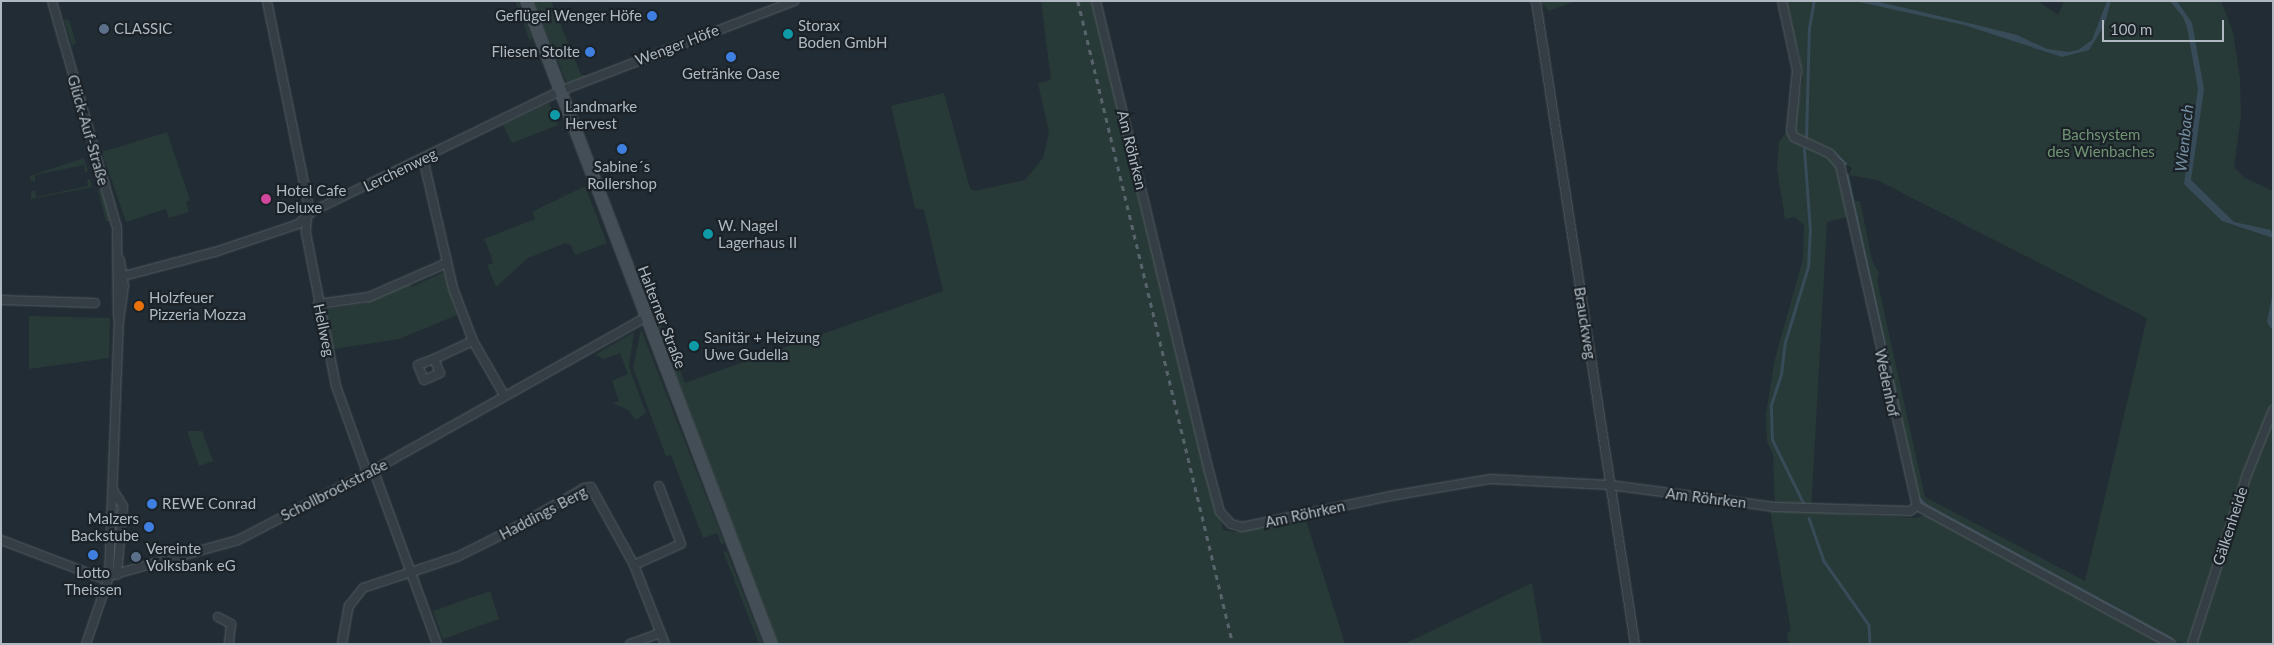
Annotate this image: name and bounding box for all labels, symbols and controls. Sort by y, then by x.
place label: Geflügel Wenger Höfe [495,7,642,25]
marker: Geflügel Wenger Höfe [646,10,658,22]
scale bar [2104,10,2226,42]
place label: Storax Boden GmbH [798,16,887,51]
place label: CLASSIC [114,20,172,38]
text: 100 m [2110,20,2152,38]
street label: Wenger Höfe [633,21,721,69]
marker: CLASSIC [98,23,110,35]
marker: Storax Boden GmbH [782,28,794,40]
place label: Fliesen Stolte [492,43,580,61]
marker: Fliesen Stolte [584,46,596,58]
marker: Getränke Oase [725,51,737,63]
place label: Getränke Oase [682,65,780,83]
street label: Glück-Auf-Straße [64,73,112,187]
place label: Landmarke Hervest [565,97,637,132]
water label: Wienbach [2171,103,2197,173]
marker: Landmarke Hervest [549,109,561,121]
street label: Am Röhrken [1113,109,1151,191]
park label: Bachsystem des Wienbaches [2047,125,2155,160]
marker: Sabine´s Rollershop [616,143,628,155]
street label: Lerchenweg [360,145,440,195]
place label: Sabine´s Rollershop [587,157,657,192]
place label: Hotel Cafe Deluxe [276,181,347,216]
marker: Hotel Cafe Deluxe [260,193,272,205]
place label: W. Nagel Lagerhaus II [718,216,797,251]
marker: W. Nagel Lagerhaus II [702,228,714,240]
street label: Halterner Straße [634,263,690,371]
street label: Brauckweg [1570,286,1600,360]
place label: Holzfeuer Pizzeria Mozza [149,288,246,323]
marker: Holzfeuer Pizzeria Mozza [133,300,145,312]
street label: Hellweg [310,302,338,358]
place label: Sanitär + Heizung Uwe Gudella [704,328,820,363]
marker: Sanitär + Heizung Uwe Gudella [688,340,700,352]
street label: Wedenhof [1871,347,1903,419]
street label: Schollbrockstraße [278,455,390,525]
street label: Haddings Berg [496,482,590,544]
street label: Am Röhrken [1665,484,1747,512]
street label: Gälkenheide [2209,484,2251,568]
place label: REWE Conrad [162,495,256,513]
street label: Am Röhrken [1263,497,1347,531]
marker: REWE Conrad [146,498,158,510]
place label: Malzers Backstube [71,509,139,544]
marker: Malzers Backstube [143,521,155,533]
place label: Vereinte Volksbank eG [146,539,236,574]
marker: Lotto Theissen [87,549,99,561]
marker: Vereinte Volksbank eG [130,551,142,563]
place label: Lotto Theissen [64,563,122,598]

